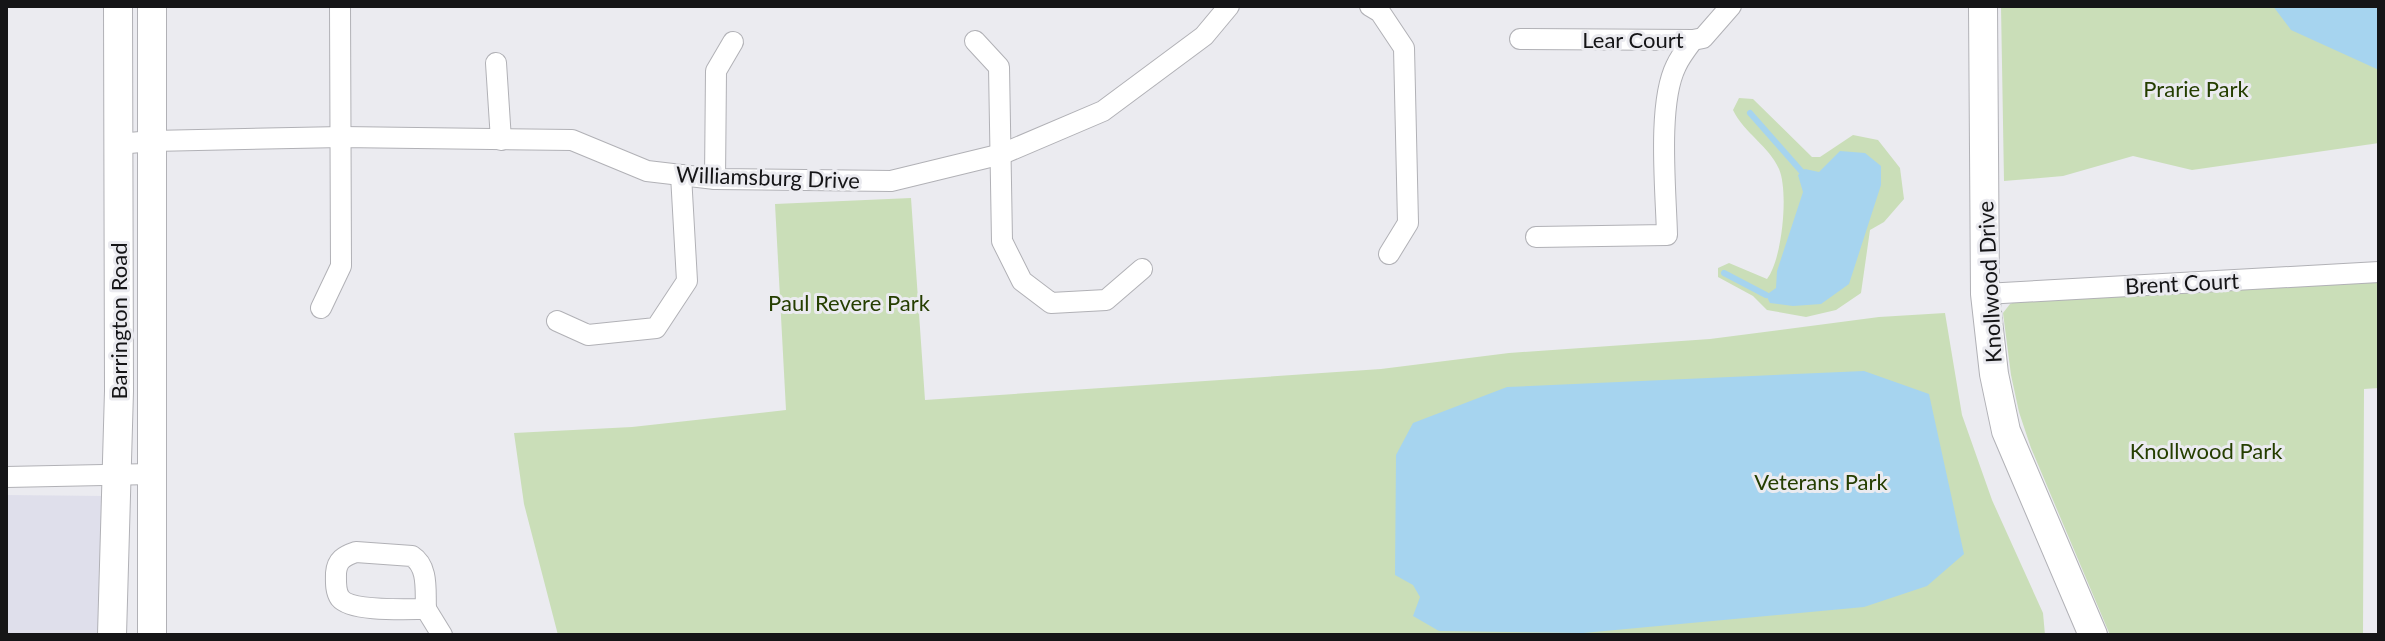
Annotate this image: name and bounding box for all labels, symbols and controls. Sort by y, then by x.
street label: Lear Court [1582,26,1684,53]
park label: Prarie Park [2143,75,2249,102]
street label: Williamsburg Drive [676,160,860,194]
street label: Knollwood Drive [1971,200,2007,364]
street label: Barrington Road [105,242,132,400]
street label: Brent Court [2124,267,2240,299]
park label: Paul Revere Park [768,289,931,316]
park label: Knollwood Park [2130,437,2283,464]
park label: Veterans Park [1754,468,1889,495]

